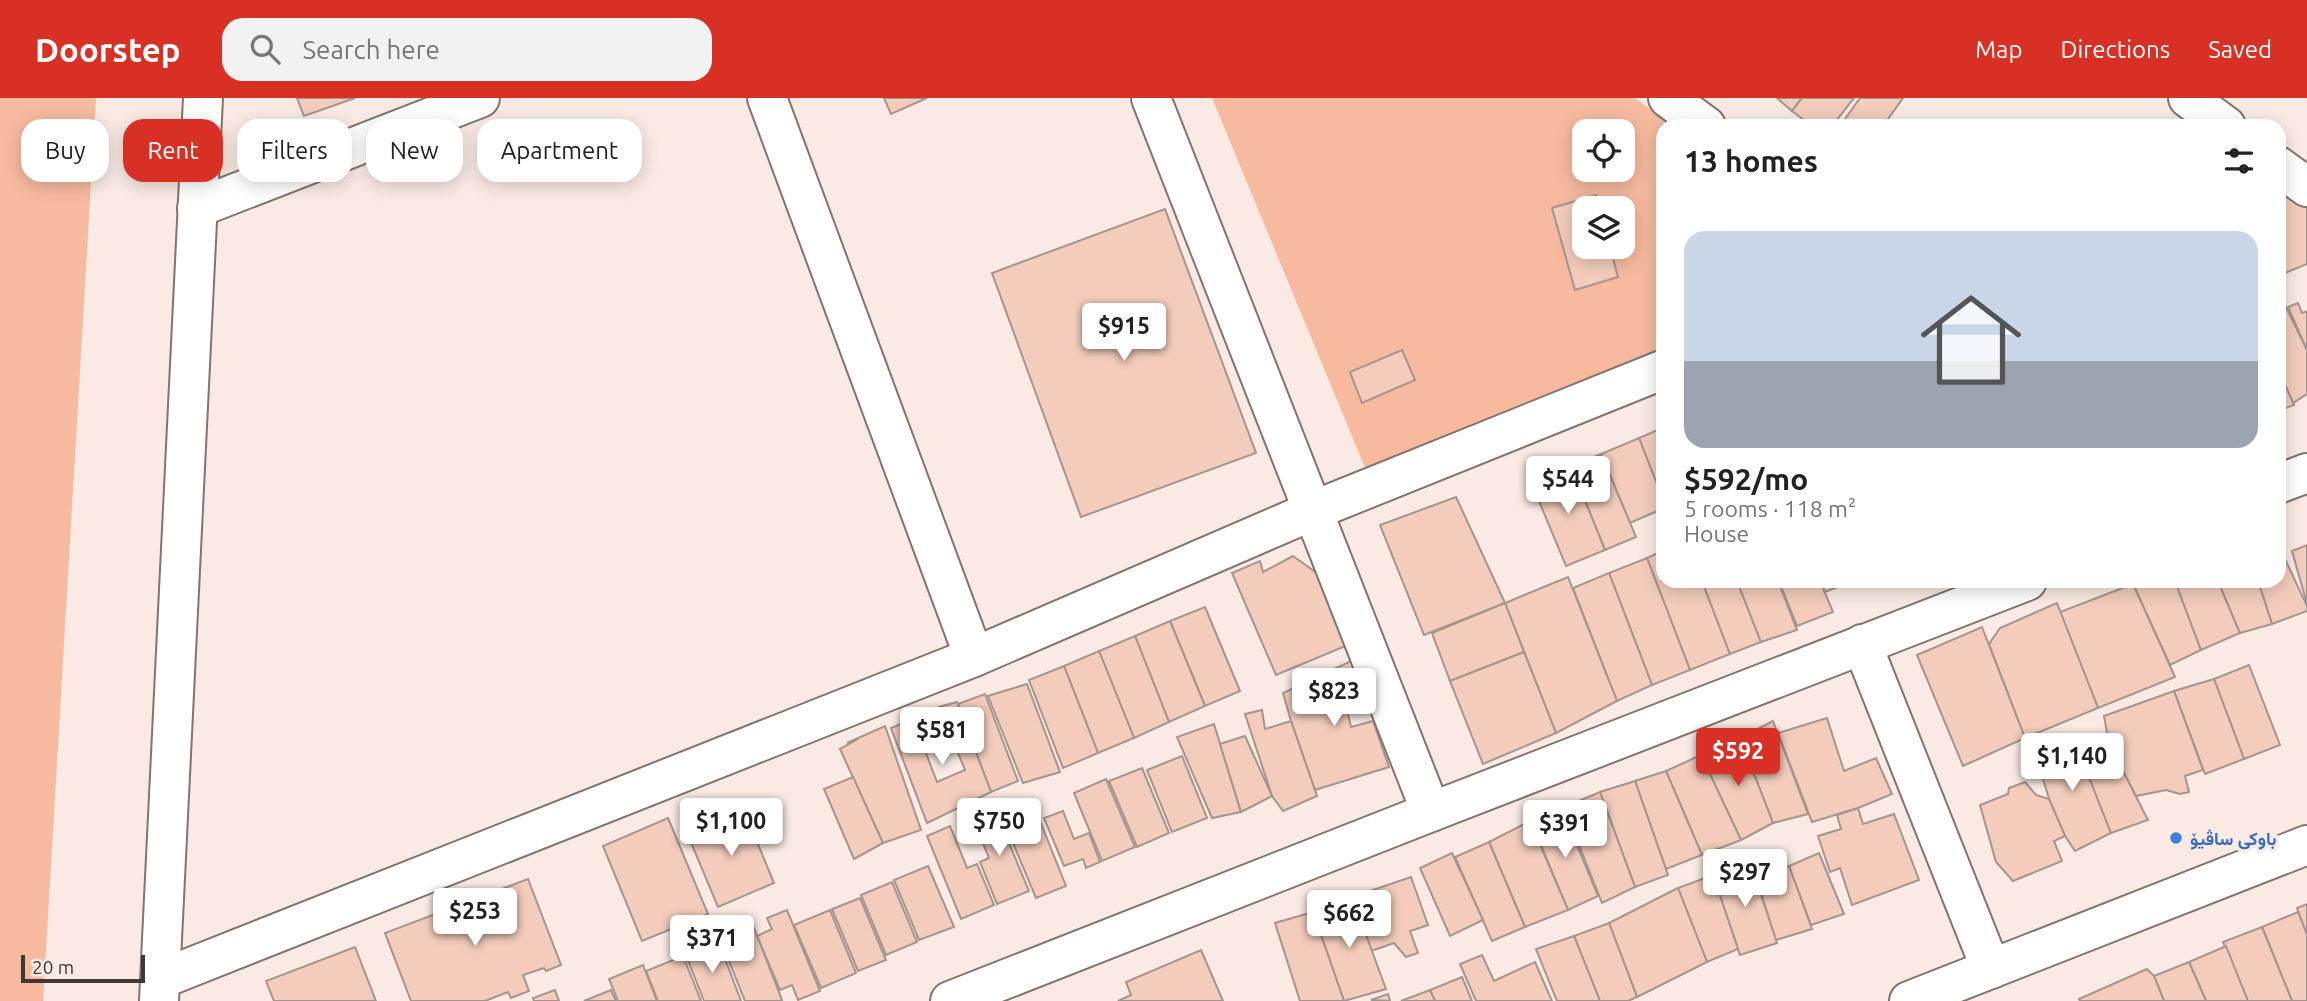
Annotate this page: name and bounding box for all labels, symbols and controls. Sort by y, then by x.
search box [222,18,712,81]
icon: search [246,30,284,68]
text: Doorstep [35,31,180,68]
text: Search here [302,35,440,64]
text: Map [1975,36,2022,63]
text: Directions [2060,36,2170,63]
text: Saved [2208,36,2272,63]
chip: Buy [21,119,109,182]
chip: Rent [123,119,223,182]
chip: Filters [237,119,352,182]
chip: New [366,119,463,182]
chip: Apartment [477,119,642,182]
map controls [1572,119,1635,259]
button: locate [1572,119,1635,182]
icon: filters [2220,142,2258,180]
text: 13 homes [1684,144,1818,178]
button: layers [1572,196,1635,259]
icon: home [1908,277,2034,403]
pin: $915 [1083,303,1165,363]
text: $915 [1098,313,1150,338]
pin: $544 [1527,456,1609,516]
text: $592/mo [1684,462,1808,496]
text: $544 [1542,466,1594,491]
text: 5 rooms · 118 m² [1684,496,1856,521]
text: House [1684,521,1749,546]
pin: $823 [1293,668,1375,728]
text: $823 [1308,678,1360,703]
pin: $581 [901,708,983,767]
text: $581 [916,717,968,742]
pin: $592 [1697,728,1779,788]
pin: $1,140 [2015,734,2129,793]
text: $592 [1712,738,1764,763]
text: $1,140 [2037,743,2107,768]
pin: $1,100 [674,798,788,858]
pin: $750 [958,798,1040,858]
pin: $391 [1524,800,1606,860]
text: $1,100 [696,808,766,833]
text: $750 [973,808,1025,833]
text: $391 [1539,810,1591,835]
place label: باوکی ساڤیۆ [2190,828,2276,850]
marker: باوکی ساڤیۆ [2168,830,2184,846]
pin: $297 [1704,850,1786,909]
text: $297 [1719,859,1771,884]
pin: $253 [434,888,516,948]
pin: $662 [1308,890,1390,950]
text: $253 [449,898,501,923]
text: $662 [1323,900,1375,925]
pin: $371 [671,916,753,975]
text: $371 [686,925,738,950]
scale bar [21,952,145,984]
text: 20 m [32,956,74,978]

